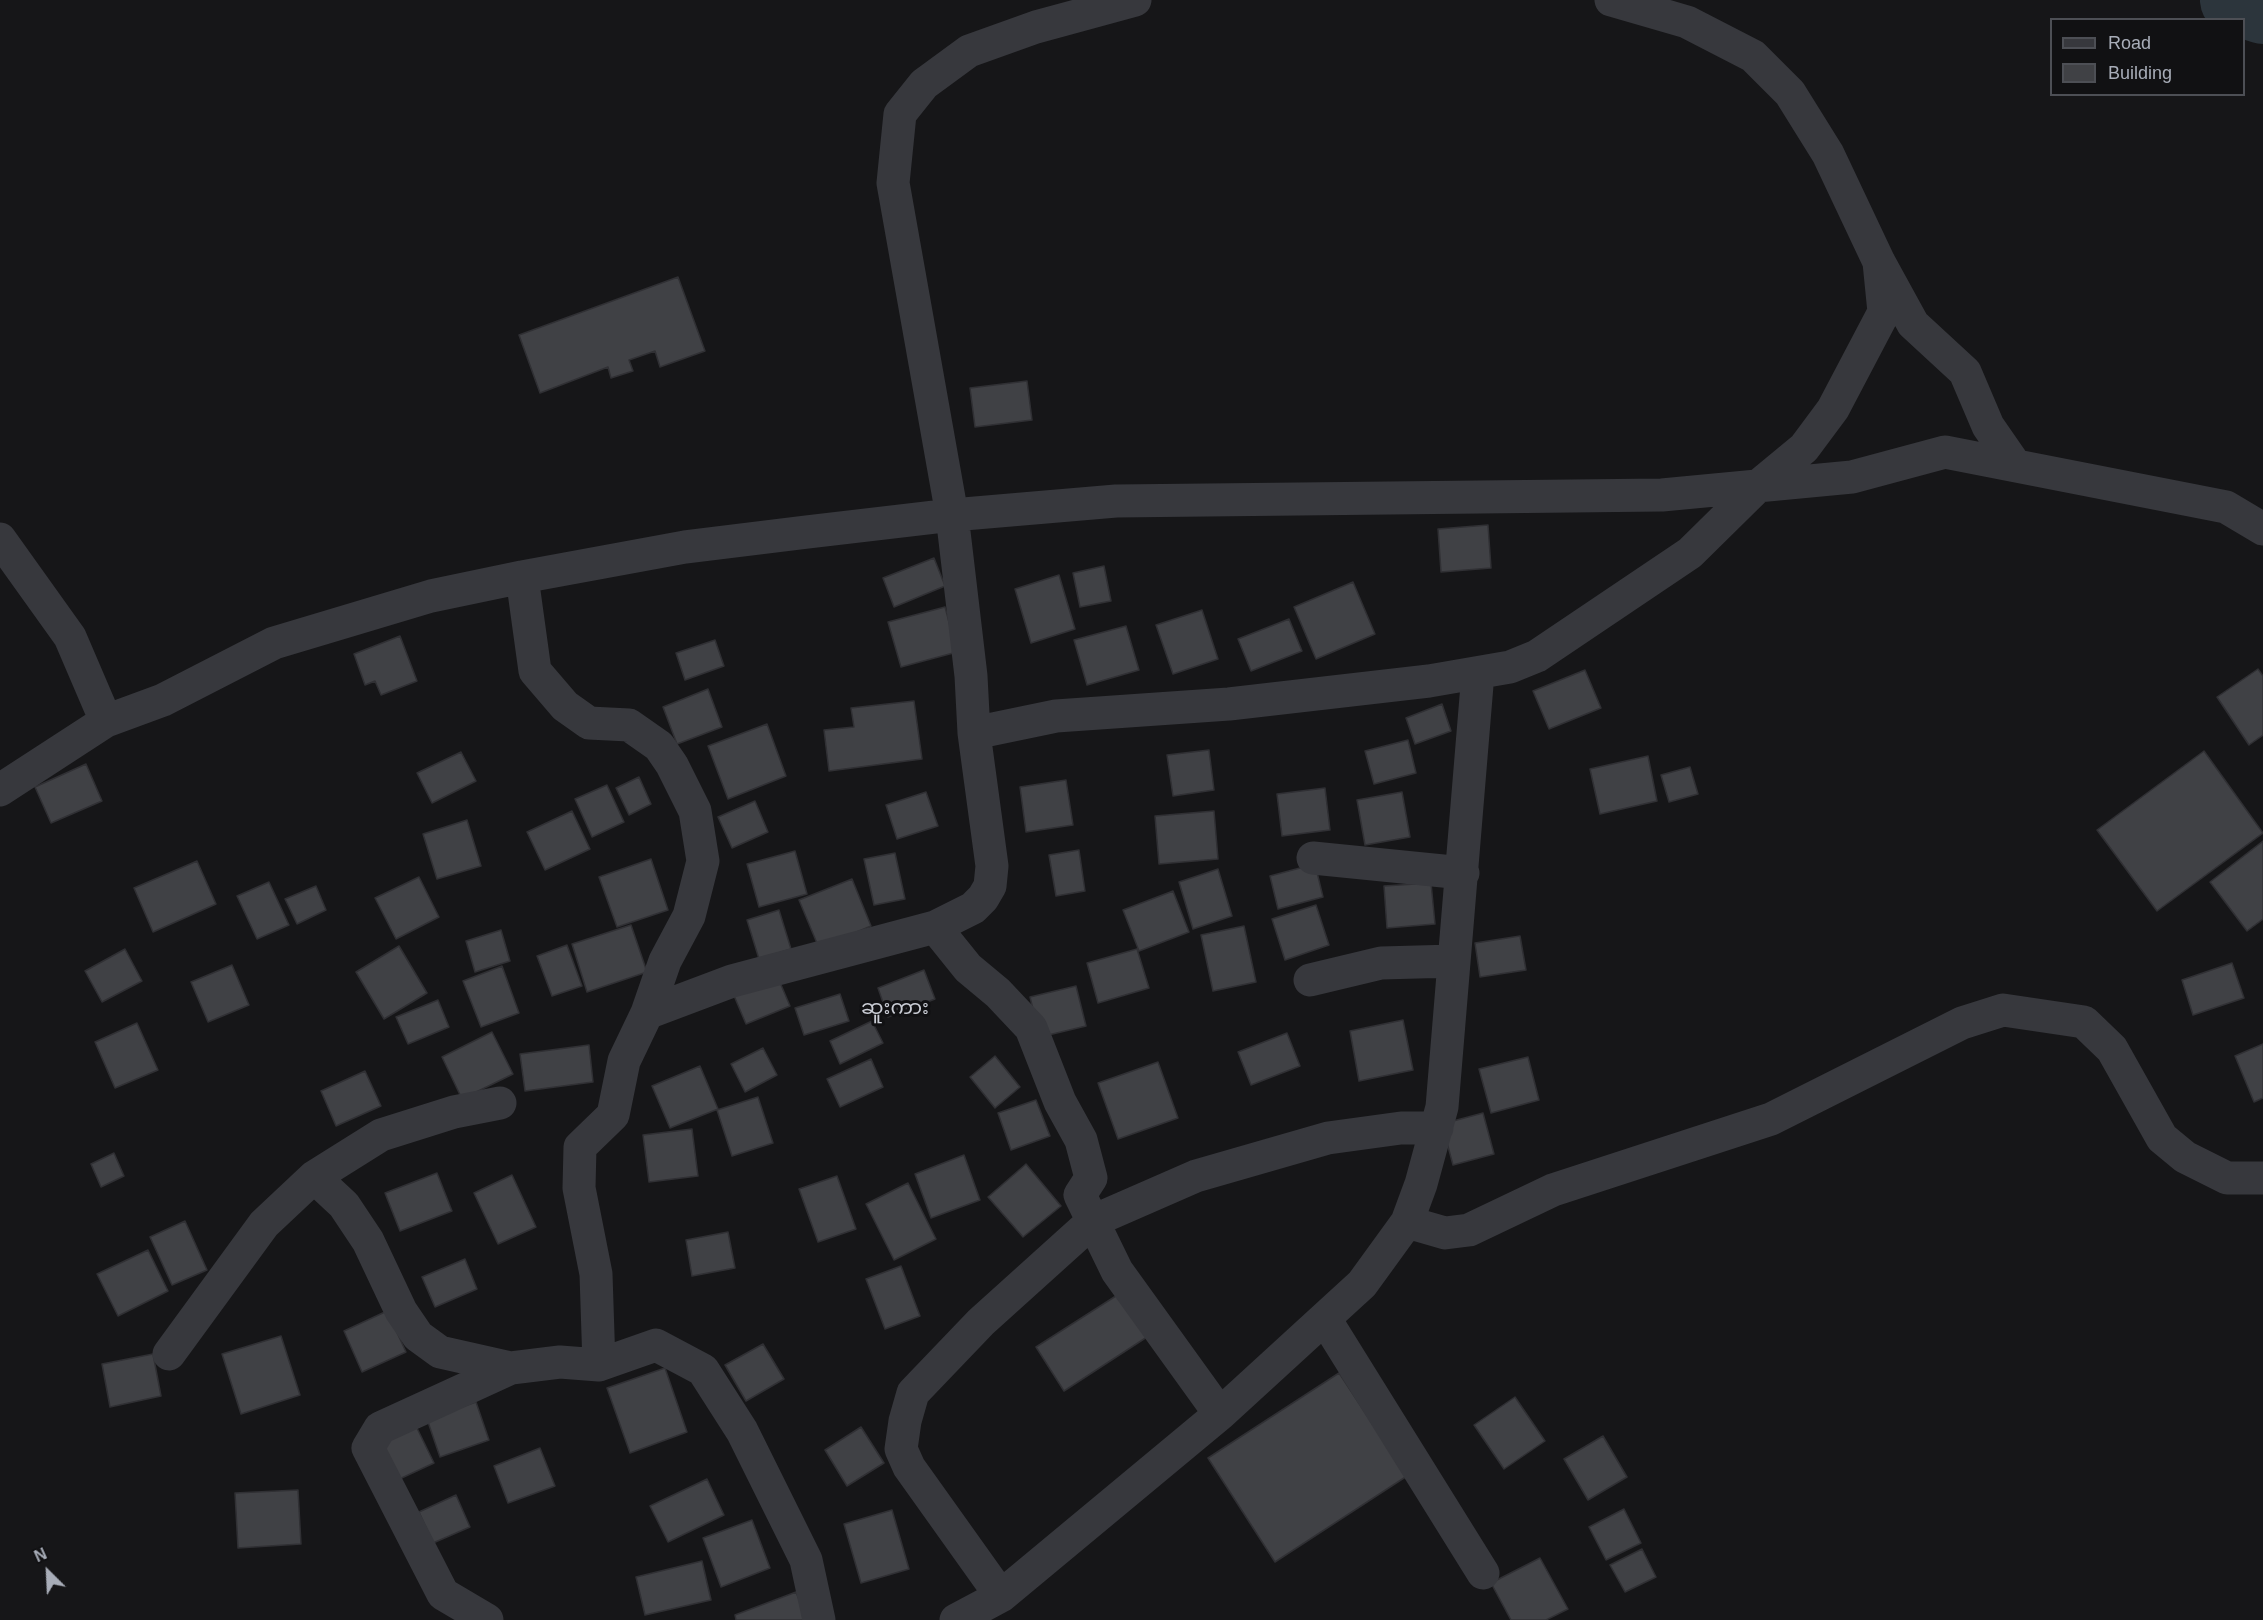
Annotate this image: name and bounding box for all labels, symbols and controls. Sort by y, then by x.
legend [2050,18,2245,96]
text: Road [2108,33,2151,53]
text: Building [2108,63,2172,83]
district label: ဆူးကား [861,996,929,1020]
north arrow [18,1542,78,1602]
text: N [32,1545,49,1565]

